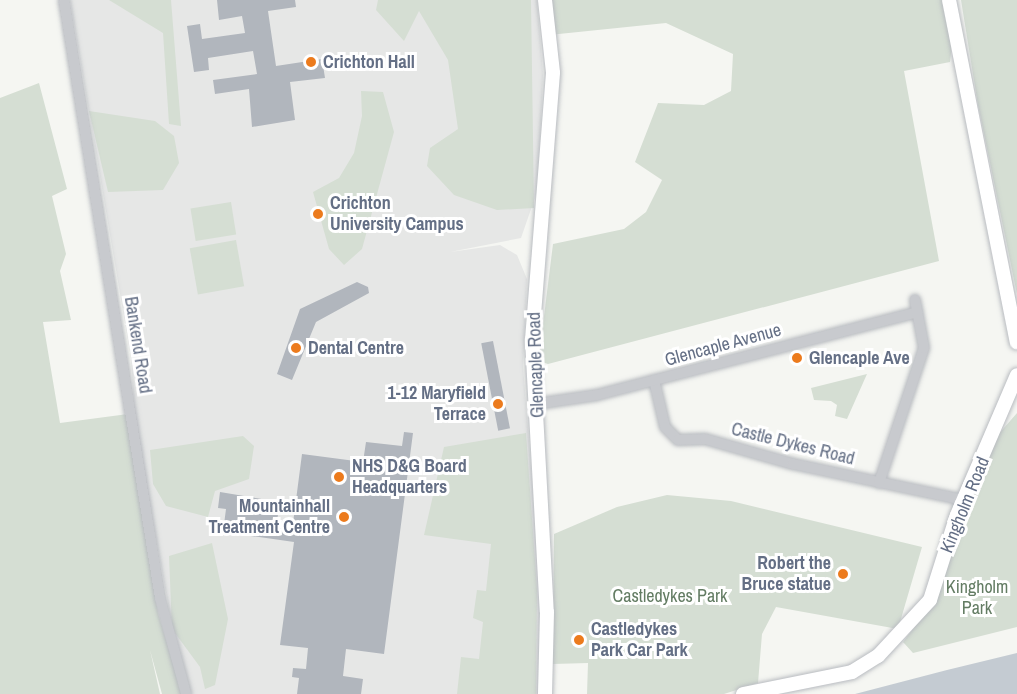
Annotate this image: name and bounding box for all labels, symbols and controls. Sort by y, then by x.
place label: Crichton Hall [323,51,415,73]
marker: Crichton Hall [304,55,318,69]
place label: Crichton University Campus [330,193,464,236]
marker: Crichton University Campus [311,207,325,221]
street label: Bankend Road [120,295,156,395]
street label: Glencaple Road [523,312,549,418]
street label: Glencaple Avenue [662,319,784,371]
place label: Dental Centre [308,337,404,359]
marker: Dental Centre [289,341,303,355]
place label: Glencaple Ave [809,347,910,369]
marker: Glencaple Ave [790,351,804,365]
place label: 1-12 Maryfield Terrace [388,383,486,426]
marker: 1-12 Maryfield Terrace [491,397,505,411]
street label: Castle Dykes Road [729,418,857,470]
street label: Kingholm Road [936,454,994,556]
place label: NHS D&G Board Headquarters [352,456,467,498]
marker: NHS D&G Board Headquarters [330,468,348,486]
place label: Mountainhall Treatment Centre [209,496,330,538]
marker: Mountainhall Treatment Centre [335,508,353,526]
place label: Robert the Bruce statue [742,553,831,596]
marker: Robert the Bruce statue [836,567,850,581]
park label: Kingholm Park [946,577,1008,620]
park label: Castledykes Park [613,585,727,607]
place label: Castledykes Park Car Park [591,619,688,662]
marker: Castledykes Park Car Park [572,633,586,647]

